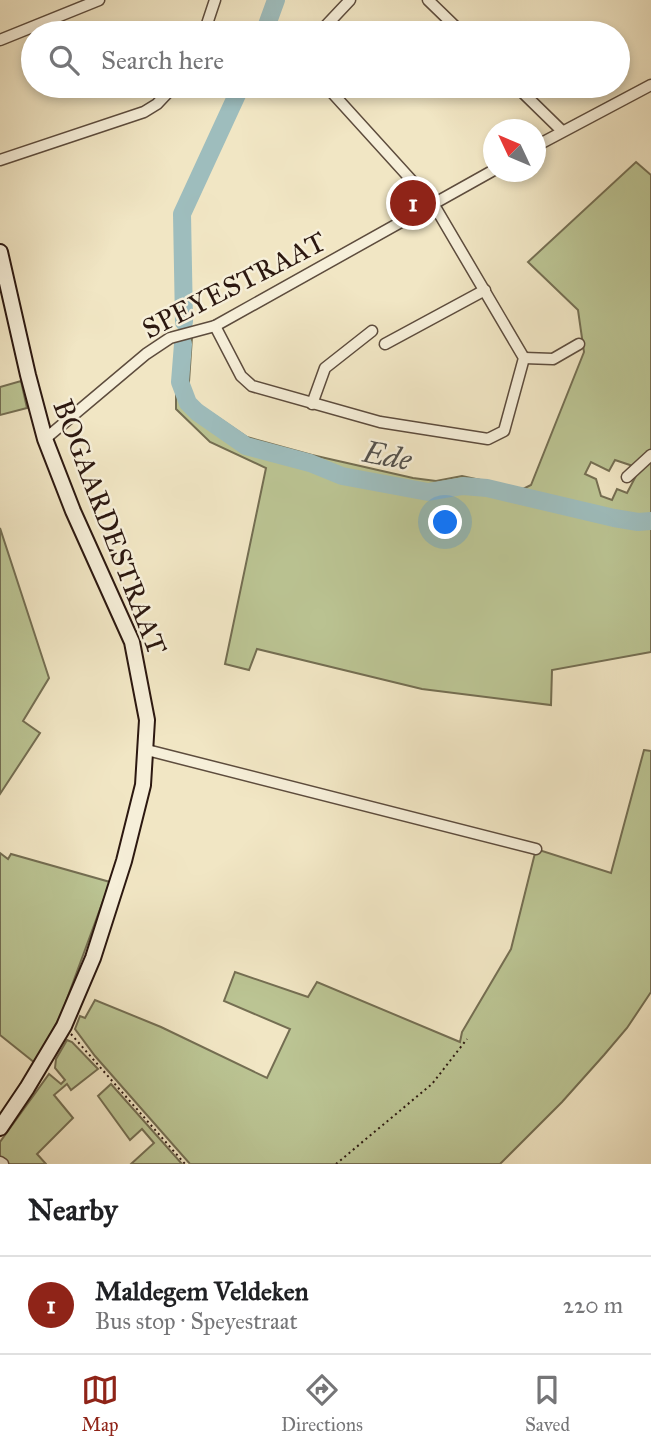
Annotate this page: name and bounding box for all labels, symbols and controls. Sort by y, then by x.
search box [21,21,630,98]
icon: search [45,41,83,79]
text: Search here [101,44,224,76]
north arrow [483,119,546,182]
pin: 1 [390,177,436,229]
street label: SPEYESTRAAT [136,224,332,346]
street label: BOGAARDESTRAAT [45,394,175,660]
water label: Ede [359,434,415,478]
your location [428,505,462,539]
text: Nearby [28,1192,118,1228]
text: Maldegem Veldeken [95,1275,309,1307]
text: 1 [46,1291,56,1319]
text: 220 m [563,1291,623,1319]
text: Bus stop · Speyestraat [95,1307,298,1335]
tab: Map [81,1371,119,1436]
tab: Directions [281,1371,363,1436]
tab: Saved [525,1371,570,1436]

